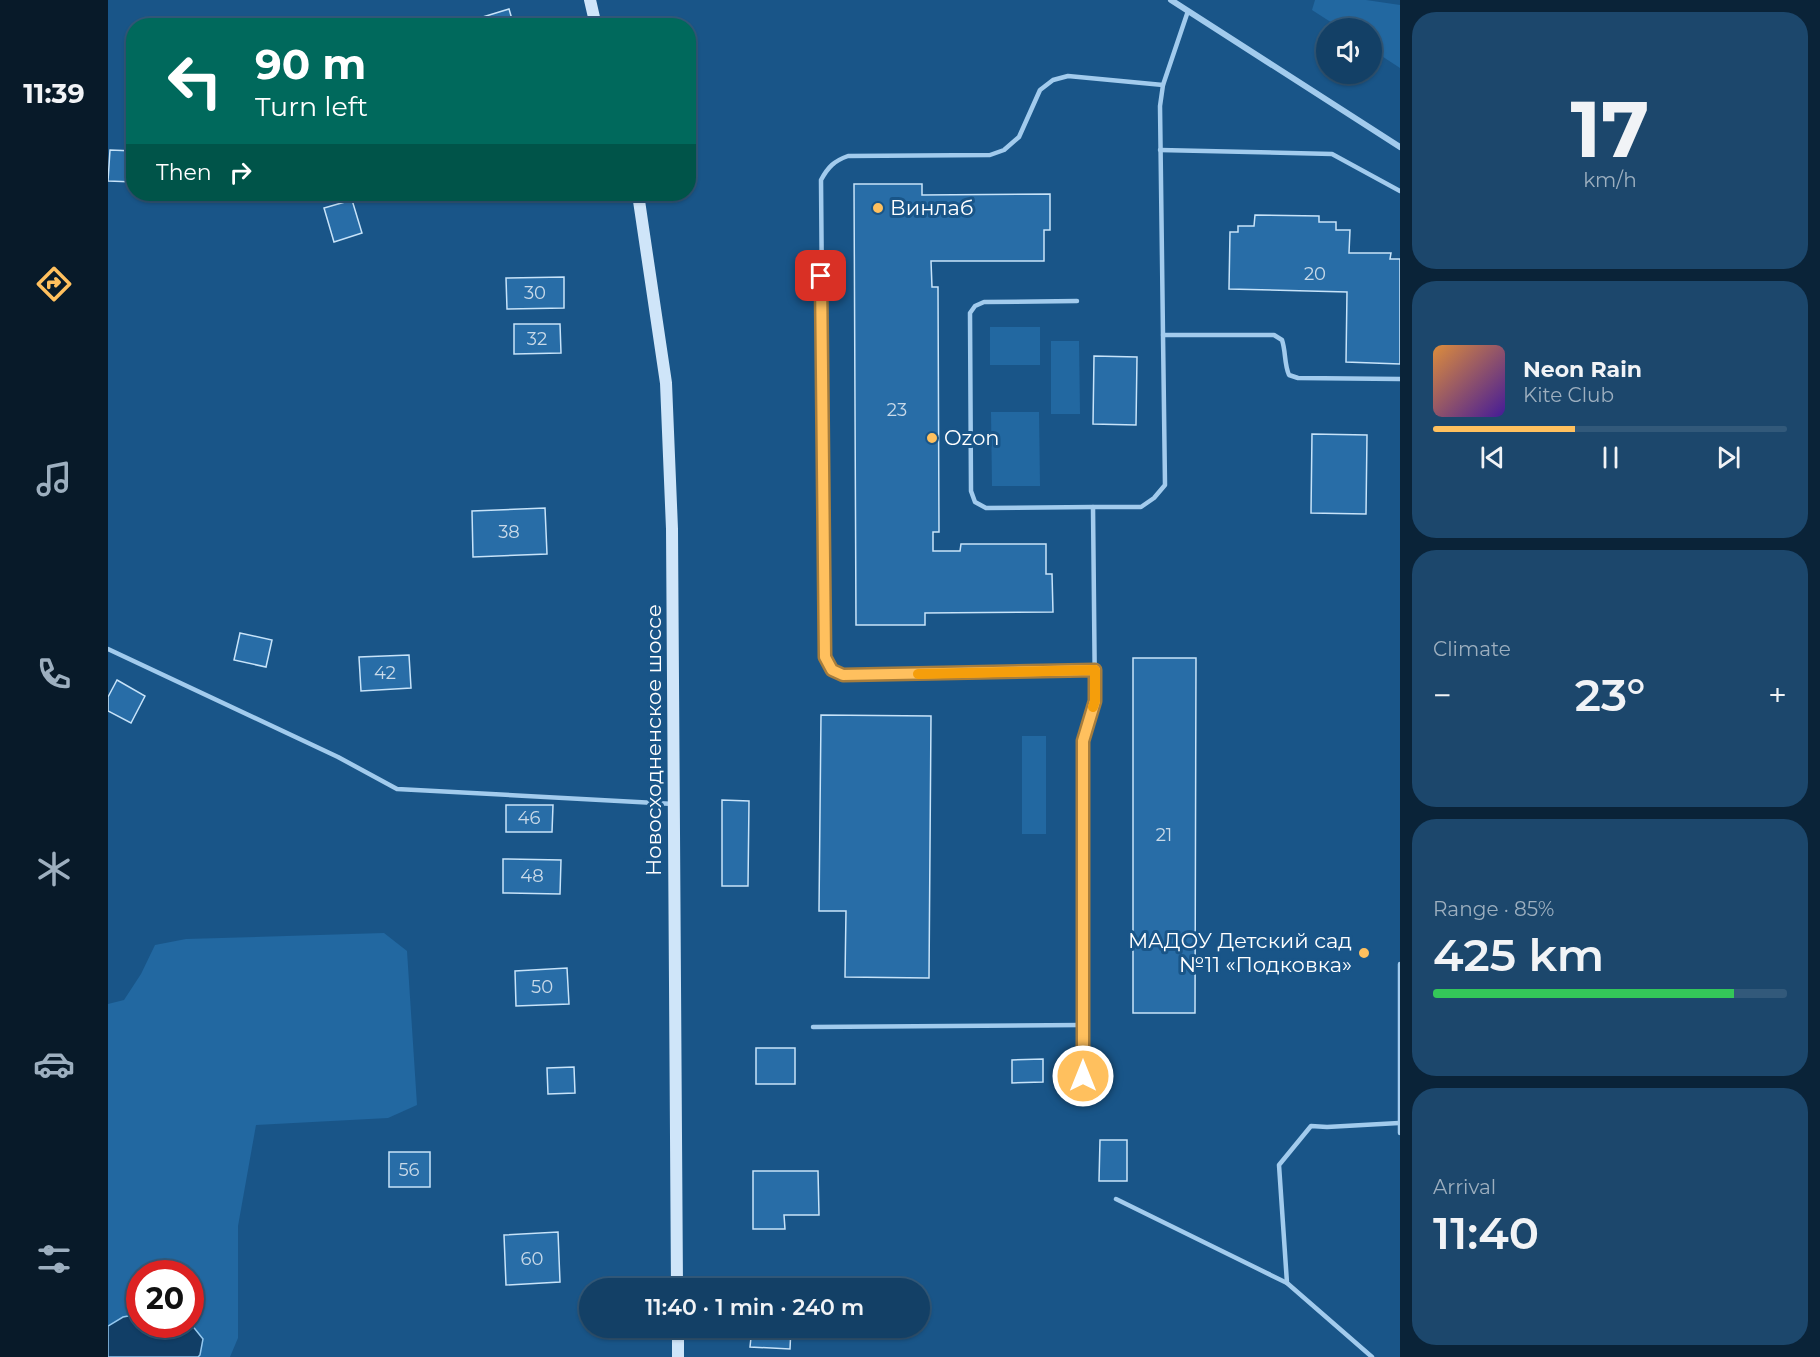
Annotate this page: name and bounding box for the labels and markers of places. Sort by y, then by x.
place label: Винлаб [890,195,974,220]
marker: Винлаб [871,201,885,215]
pin [795,250,846,301]
place label: Ozon [944,425,1000,450]
marker: Ozon [925,431,939,445]
place label: МАДОУ Детский сад №11 «Подковка» [1128,928,1352,977]
marker: МАДОУ Детский сад №11 «Подковка» [1357,946,1371,960]

